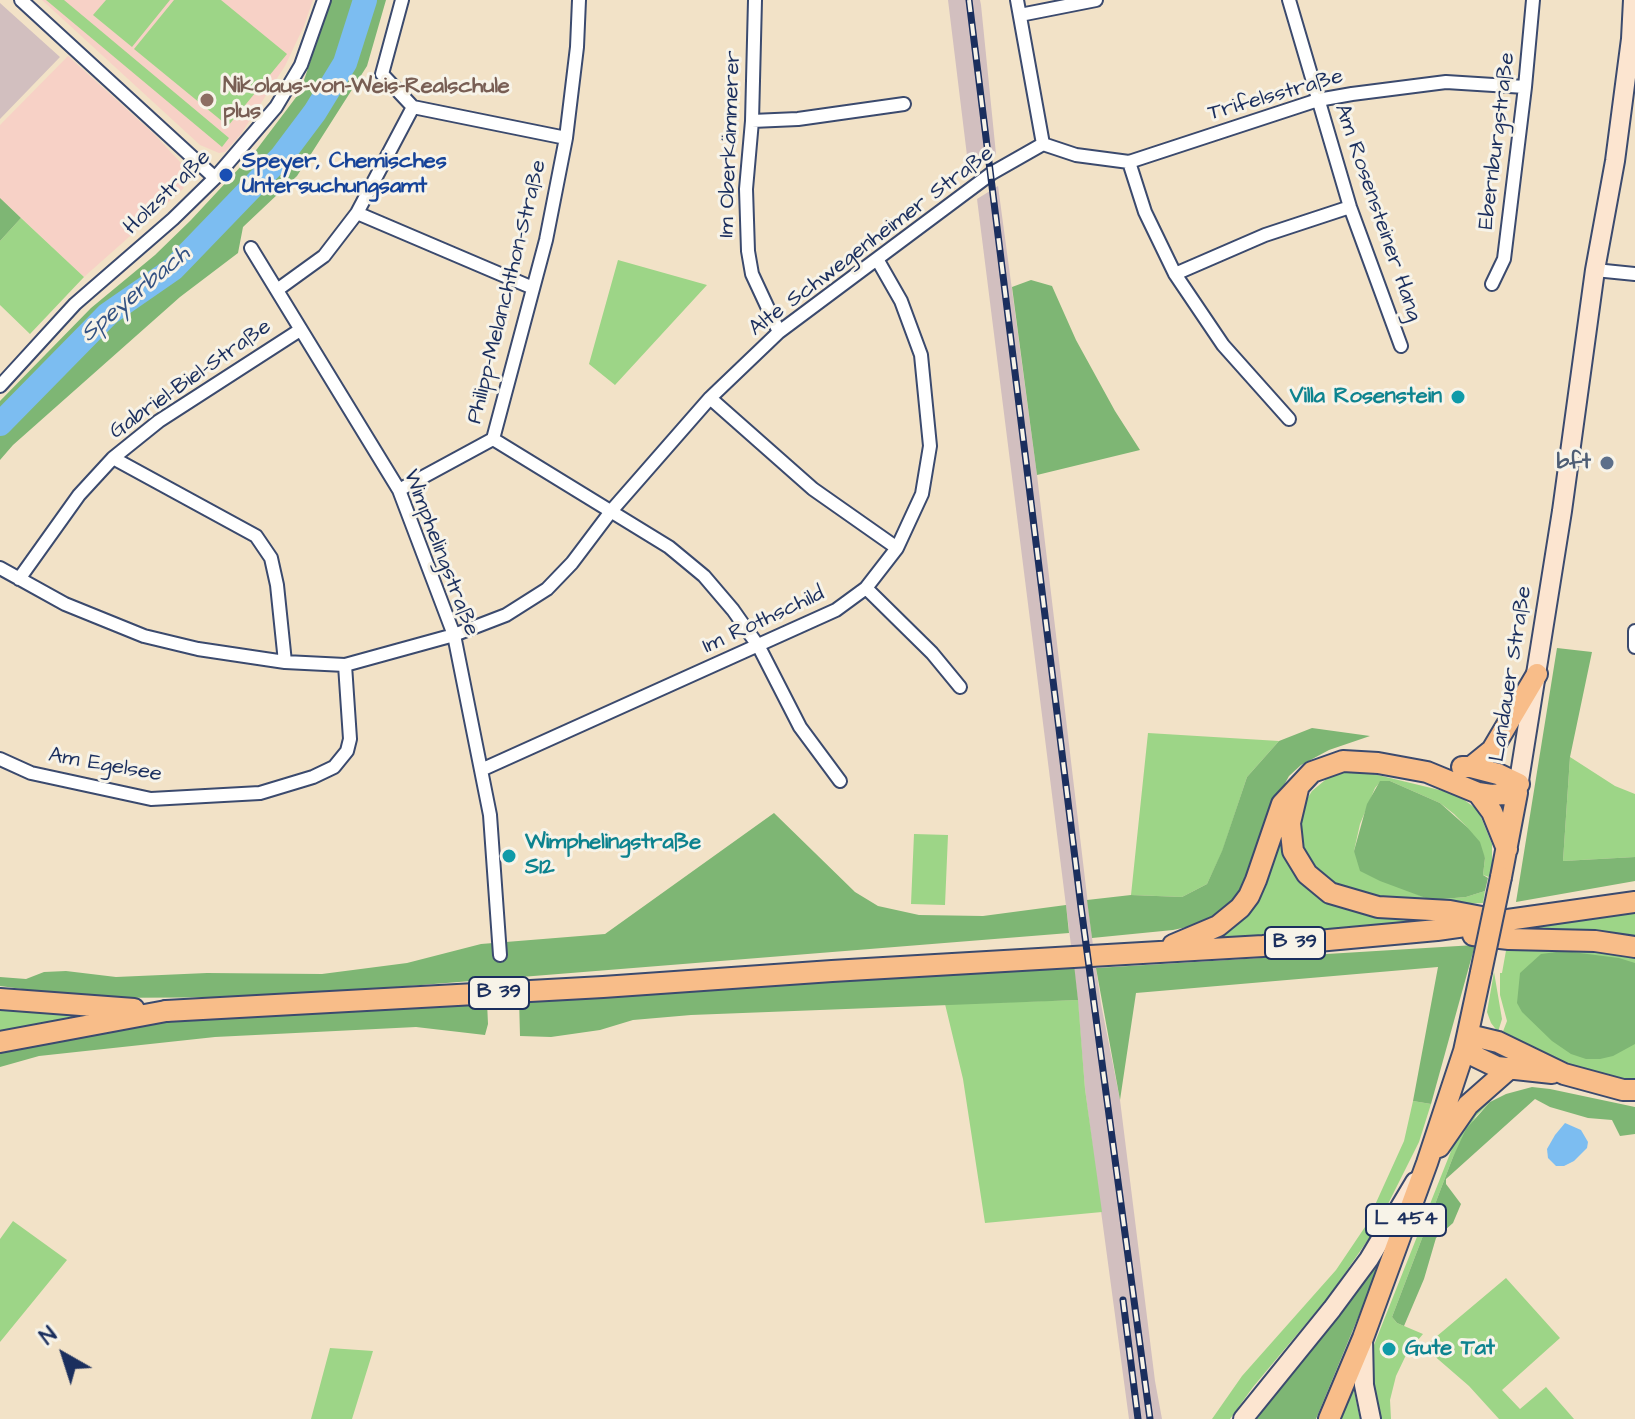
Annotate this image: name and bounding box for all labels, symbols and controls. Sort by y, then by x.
street label: Im Oberkämmerer [715,50,747,238]
street label: Ebernburgstraße [1474,51,1522,231]
street label: Trifelsstraße [1205,64,1347,128]
place label: Nikolaus-von-Weis-Realschule plus [223,74,510,126]
marker: Nikolaus-von-Weis-Realschule plus [198,91,216,109]
street label: Am Rosensteiner Hang [1327,101,1427,325]
street label: Alte Schwegenheimer Straße [744,141,1000,343]
street label: Holzstraße [119,145,217,241]
place label: Speyer, Chemisches Untersuchungsamt [242,149,447,200]
street label: Philipp-Melanchthon-Straße [462,157,554,427]
marker: Speyer, Chemisches Untersuchungsamt [217,166,235,184]
water label: Speyerbach [75,241,197,349]
street label: Gabriel-Biel-Straße [105,314,277,446]
place label: Villa Rosenstein [1290,384,1442,410]
marker: Villa Rosenstein [1449,388,1467,406]
place label: bft [1557,450,1591,476]
marker: bft [1598,454,1616,472]
street label: Wimphelingstraße [396,466,484,640]
street label: Im Rothschild [699,581,829,661]
street label: Landauer Straße [1485,584,1539,764]
street label: Am Egelsee [46,743,164,789]
place label: Wimphelingstraße S12 [525,830,701,882]
marker: Wimphelingstraße S12 [500,847,518,865]
road number: B 39 [1265,927,1325,959]
road number: B 39 [469,977,529,1009]
road number: L 454 [1366,1204,1446,1236]
north arrow [24,1315,104,1395]
text: N [33,1320,64,1352]
place label: Gute Tat [1405,1336,1495,1362]
marker: Gute Tat [1380,1340,1398,1358]

